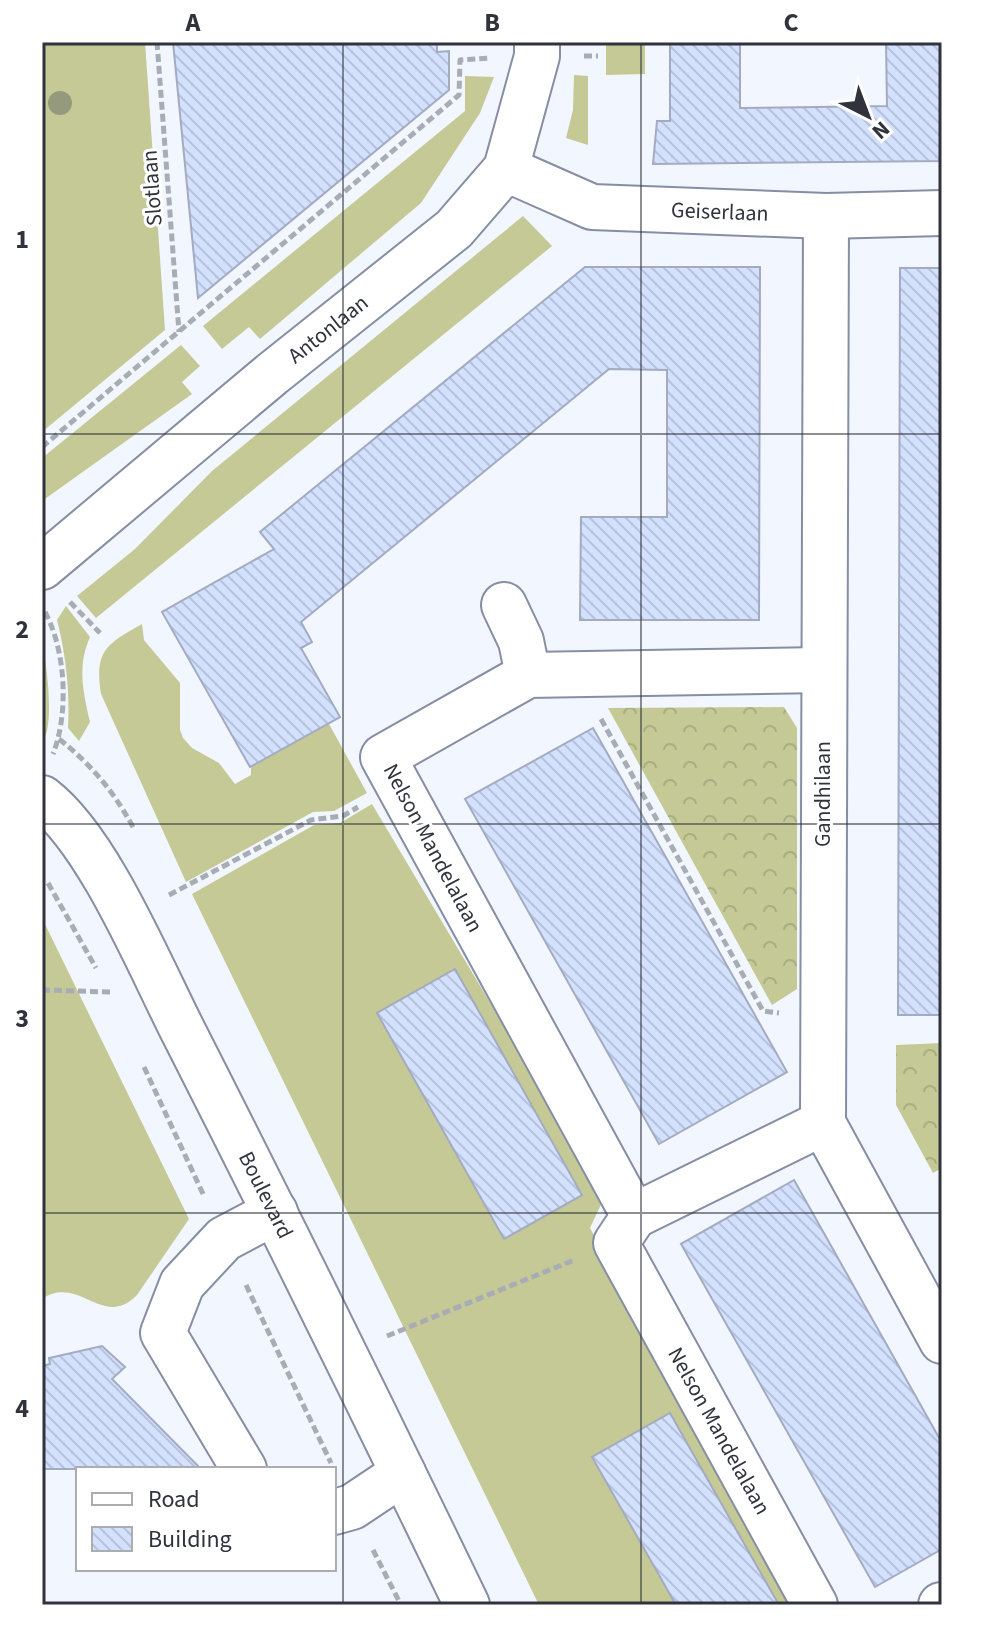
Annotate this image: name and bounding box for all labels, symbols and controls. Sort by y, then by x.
text: A [185,4,202,41]
text: B [484,4,500,41]
text: C [783,4,799,41]
north arrow [828,76,908,156]
text: N [865,113,897,147]
street label: Slotlaan [133,149,171,227]
street label: Geiserlaan [671,194,769,230]
text: 1 [15,221,29,258]
street label: Antonlaan [281,287,375,371]
text: 2 [15,611,29,648]
street label: Gandhilaan [807,741,839,847]
street label: Nelson Mandelalaan [375,758,491,938]
text: 3 [15,1000,29,1037]
street label: Boulevard [230,1146,301,1244]
street label: Nelson Mandelalaan [660,1341,778,1521]
text: 4 [15,1390,29,1427]
legend [76,1467,336,1571]
text: Road [148,1482,200,1517]
text: Building [148,1522,232,1557]

